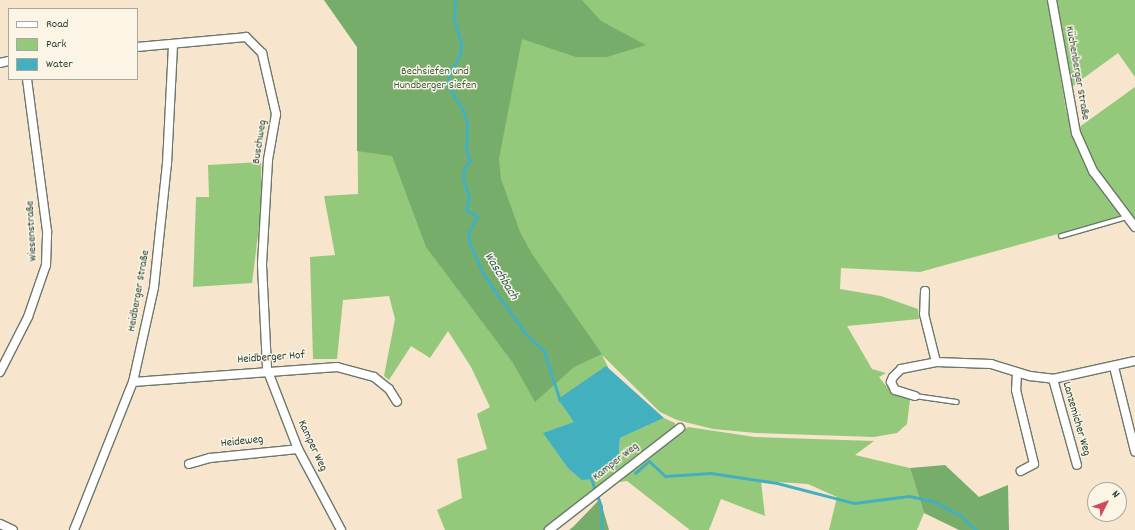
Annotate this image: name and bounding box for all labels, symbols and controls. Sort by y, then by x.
legend [8,8,138,80]
text: Road [46,16,68,33]
street label: Küchenberger Straße [1062,25,1092,121]
text: Park [46,36,66,53]
text: Water [46,56,73,73]
park label: Bechsiefen und Hundberger Siefen [394,65,476,93]
street label: Buschweg [249,119,271,165]
street label: Wiesenstraße [23,200,41,262]
street label: Heidberger Straße [125,249,153,333]
water label: Waschbach [479,250,521,304]
street label: Heidberger Hof [237,348,305,368]
street label: Lanzemicher Weg [1059,380,1093,458]
street label: Kamper Weg [294,418,330,474]
street label: Heideweg [220,433,264,451]
street label: Kamper Weg [590,439,642,485]
north arrow [1087,482,1127,522]
text: N [1107,487,1123,502]

